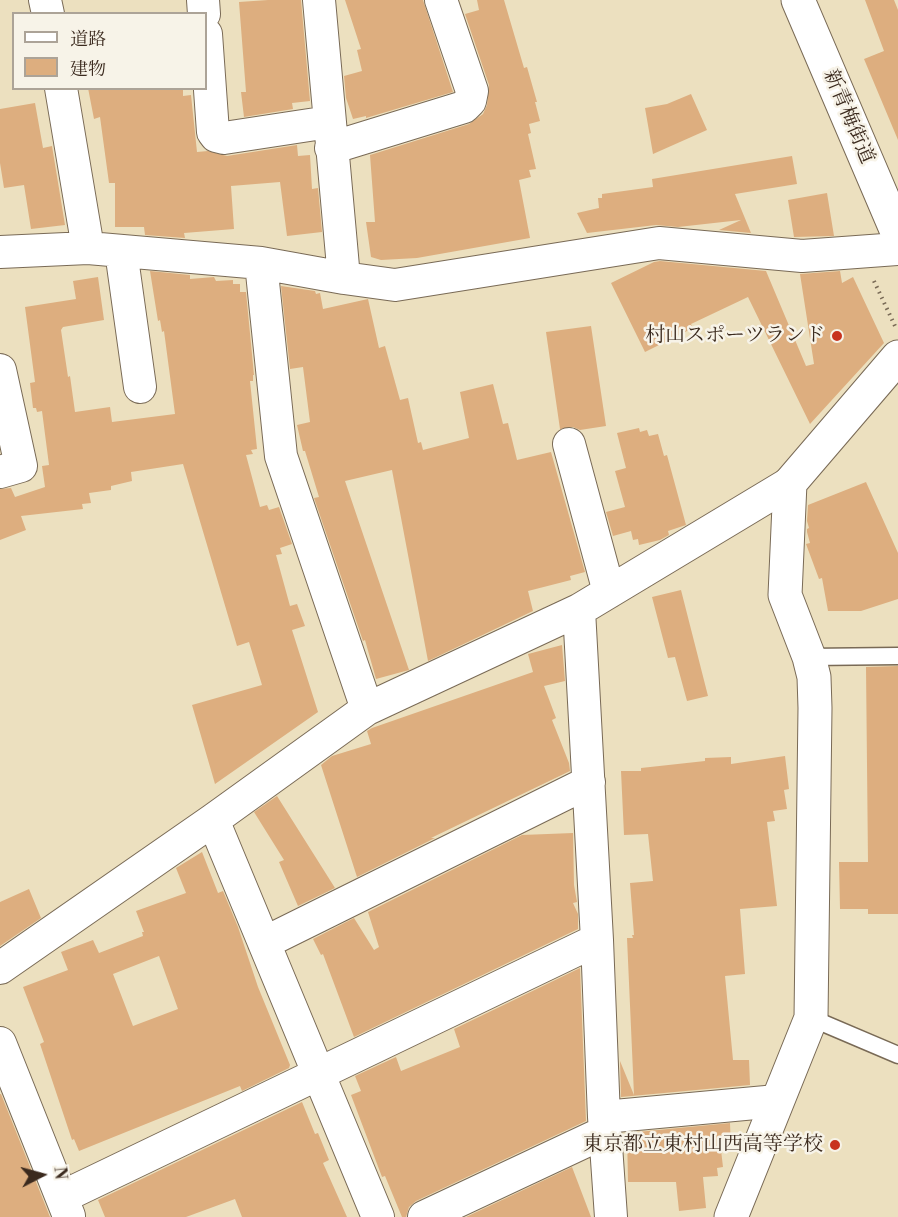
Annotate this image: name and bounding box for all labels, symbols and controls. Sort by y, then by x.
legend [12,12,207,90]
text: 道路 [70,28,106,51]
text: 建物 [70,58,106,81]
street label: 新青梅街道 [817,66,879,168]
place label: 村山スポーツランド [645,324,825,348]
marker: 村山スポーツランド [830,329,844,343]
place label: 東京都立東村山西高等学校 [583,1133,823,1157]
marker: 東京都立東村山西高等学校 [828,1138,842,1152]
north arrow [12,1145,72,1205]
text: N [49,1166,71,1180]

